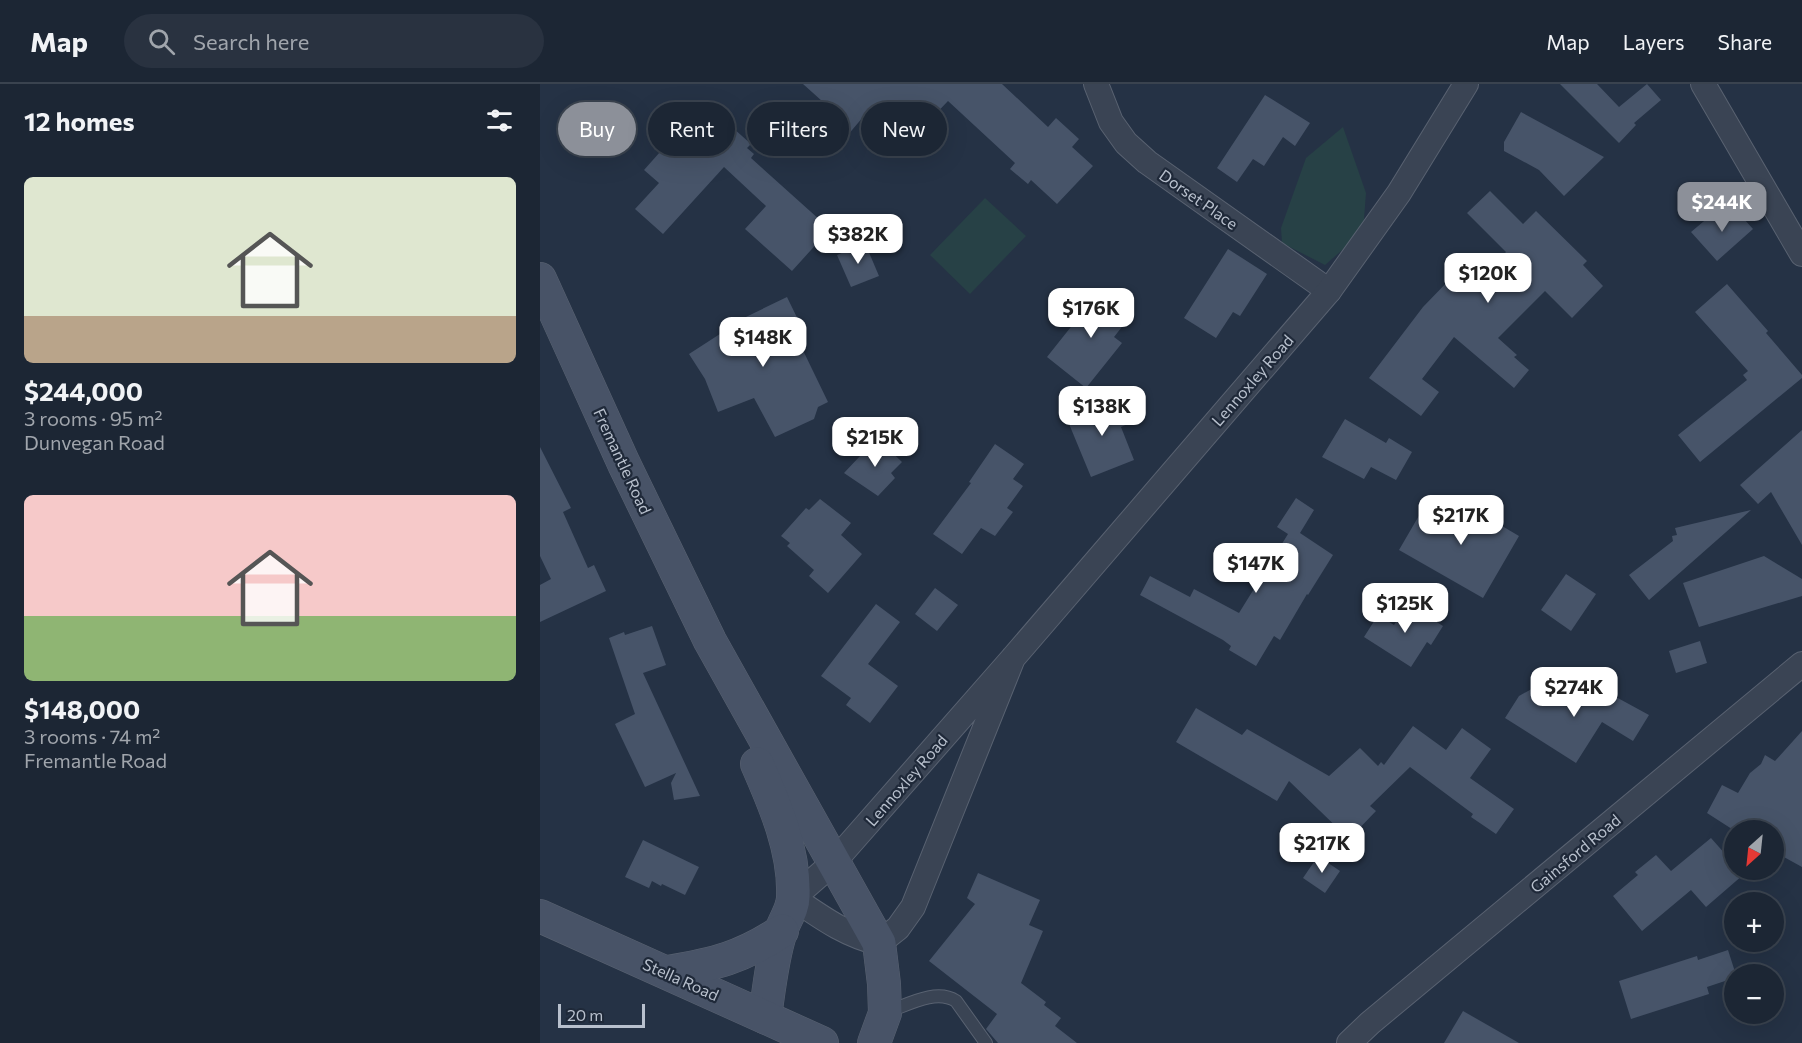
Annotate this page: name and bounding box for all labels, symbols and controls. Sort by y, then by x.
search box [124,14,544,68]
text: Map [30,24,88,58]
icon: search [145,25,178,58]
text: Search here [193,28,309,55]
text: Map [1546,29,1590,54]
text: Layers [1623,29,1685,54]
text: Share [1718,29,1772,54]
chip: Buy [558,102,636,156]
chip: Rent [648,102,735,156]
chip: Filters [747,102,849,156]
chip: New [861,102,947,156]
icon: filters [483,104,516,137]
text: 12 homes [24,105,135,136]
street label: Dorset Place [1156,165,1242,233]
pin: $244K [1680,182,1764,233]
text: $244K [1691,189,1753,213]
pin: $382K [816,214,900,265]
icon: home [216,216,324,324]
text: $382K [828,221,888,245]
pin: $120K [1446,253,1530,304]
text: $120K [1458,260,1518,284]
pin: $176K [1049,288,1133,339]
text: $176K [1062,295,1120,319]
pin: $148K [721,317,805,368]
text: $148K [733,324,793,348]
street label: Lennoxley Road [1207,331,1297,429]
text: $244,000 [24,375,143,406]
pin: $138K [1060,386,1144,437]
text: $138K [1073,393,1131,417]
street label: Fremantle Road [590,405,656,517]
text: 3 rooms · 95 m² [24,406,163,430]
pin: $215K [833,417,917,468]
text: $215K [846,424,904,448]
text: Dunvegan Road [24,430,165,454]
pin: $217K [1419,495,1503,546]
text: $217K [1433,502,1489,526]
icon: home [216,534,324,642]
pin: $147K [1214,543,1298,594]
text: $147K [1227,550,1285,574]
pin: $125K [1363,583,1447,634]
text: $125K [1376,590,1434,614]
pin: $274K [1532,667,1616,718]
text: $274K [1545,674,1603,698]
text: $148,000 [24,693,140,724]
text: 3 rooms · 74 m² [24,724,160,748]
street label: Lennoxley Road [861,731,951,829]
text: Fremantle Road [24,748,167,772]
street label: Gainsford Road [1526,810,1624,896]
north arrow [1724,820,1784,880]
map controls [1724,820,1784,1024]
pin: $217K [1280,823,1364,874]
text: $217K [1294,830,1350,854]
button: + [1724,892,1784,952]
street label: Stella Road [640,954,722,1004]
button: − [1724,964,1784,1024]
scale bar [558,1001,645,1028]
text: 20 m [567,1005,603,1024]

